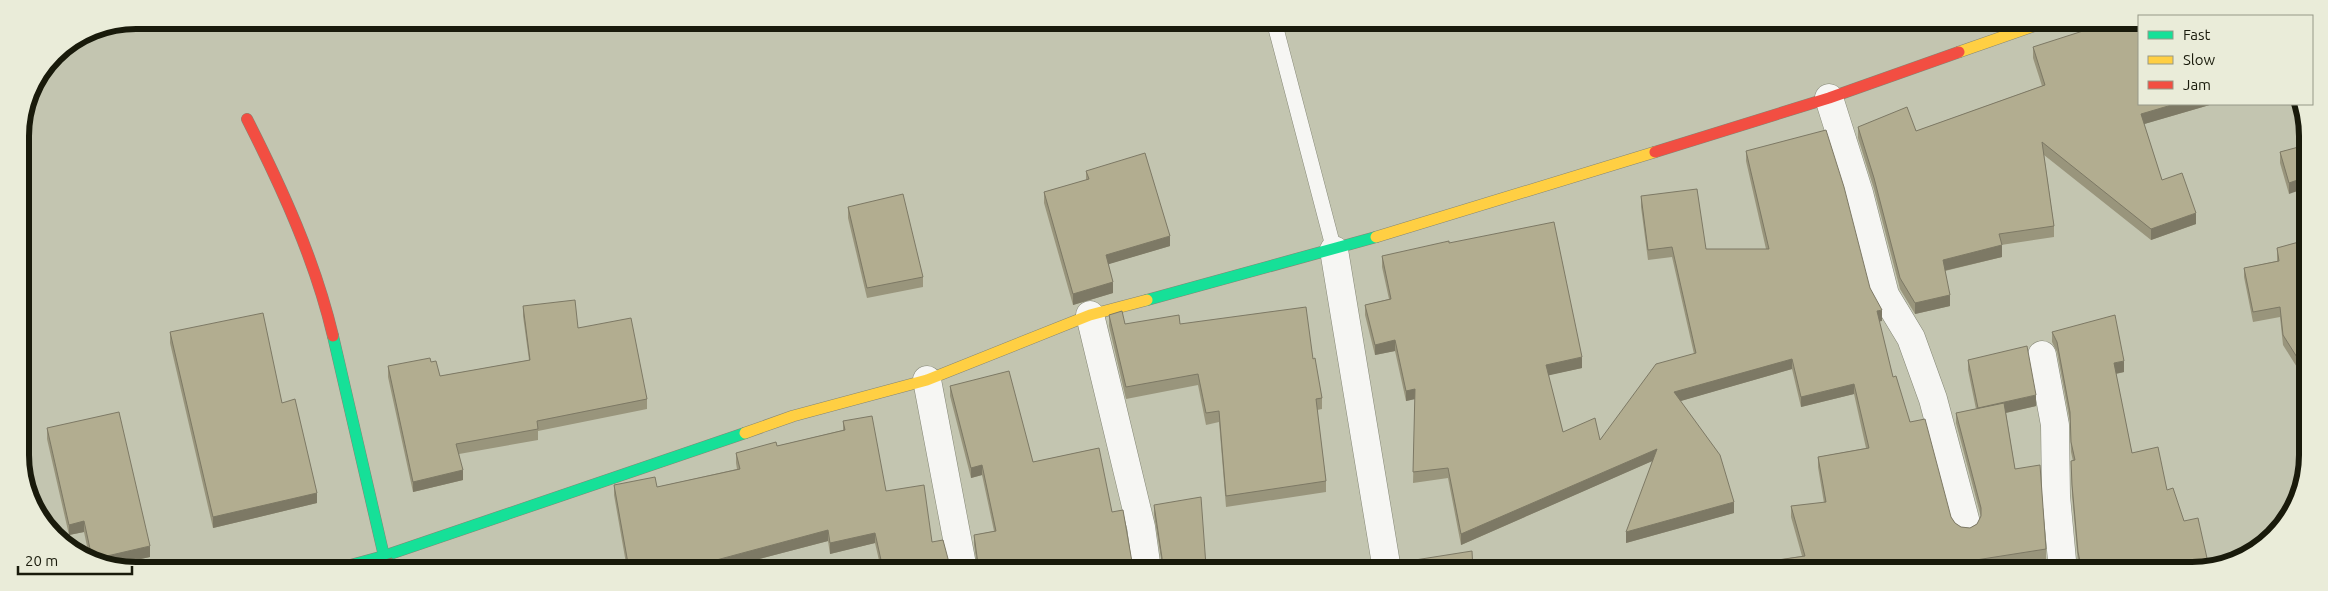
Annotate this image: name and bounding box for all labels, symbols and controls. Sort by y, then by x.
legend [2138,15,2313,105]
text: Fast [2183,26,2211,43]
text: Slow [2183,51,2216,68]
text: Jam [2183,76,2211,93]
scale bar [18,544,131,576]
text: 20 m [25,552,58,569]

